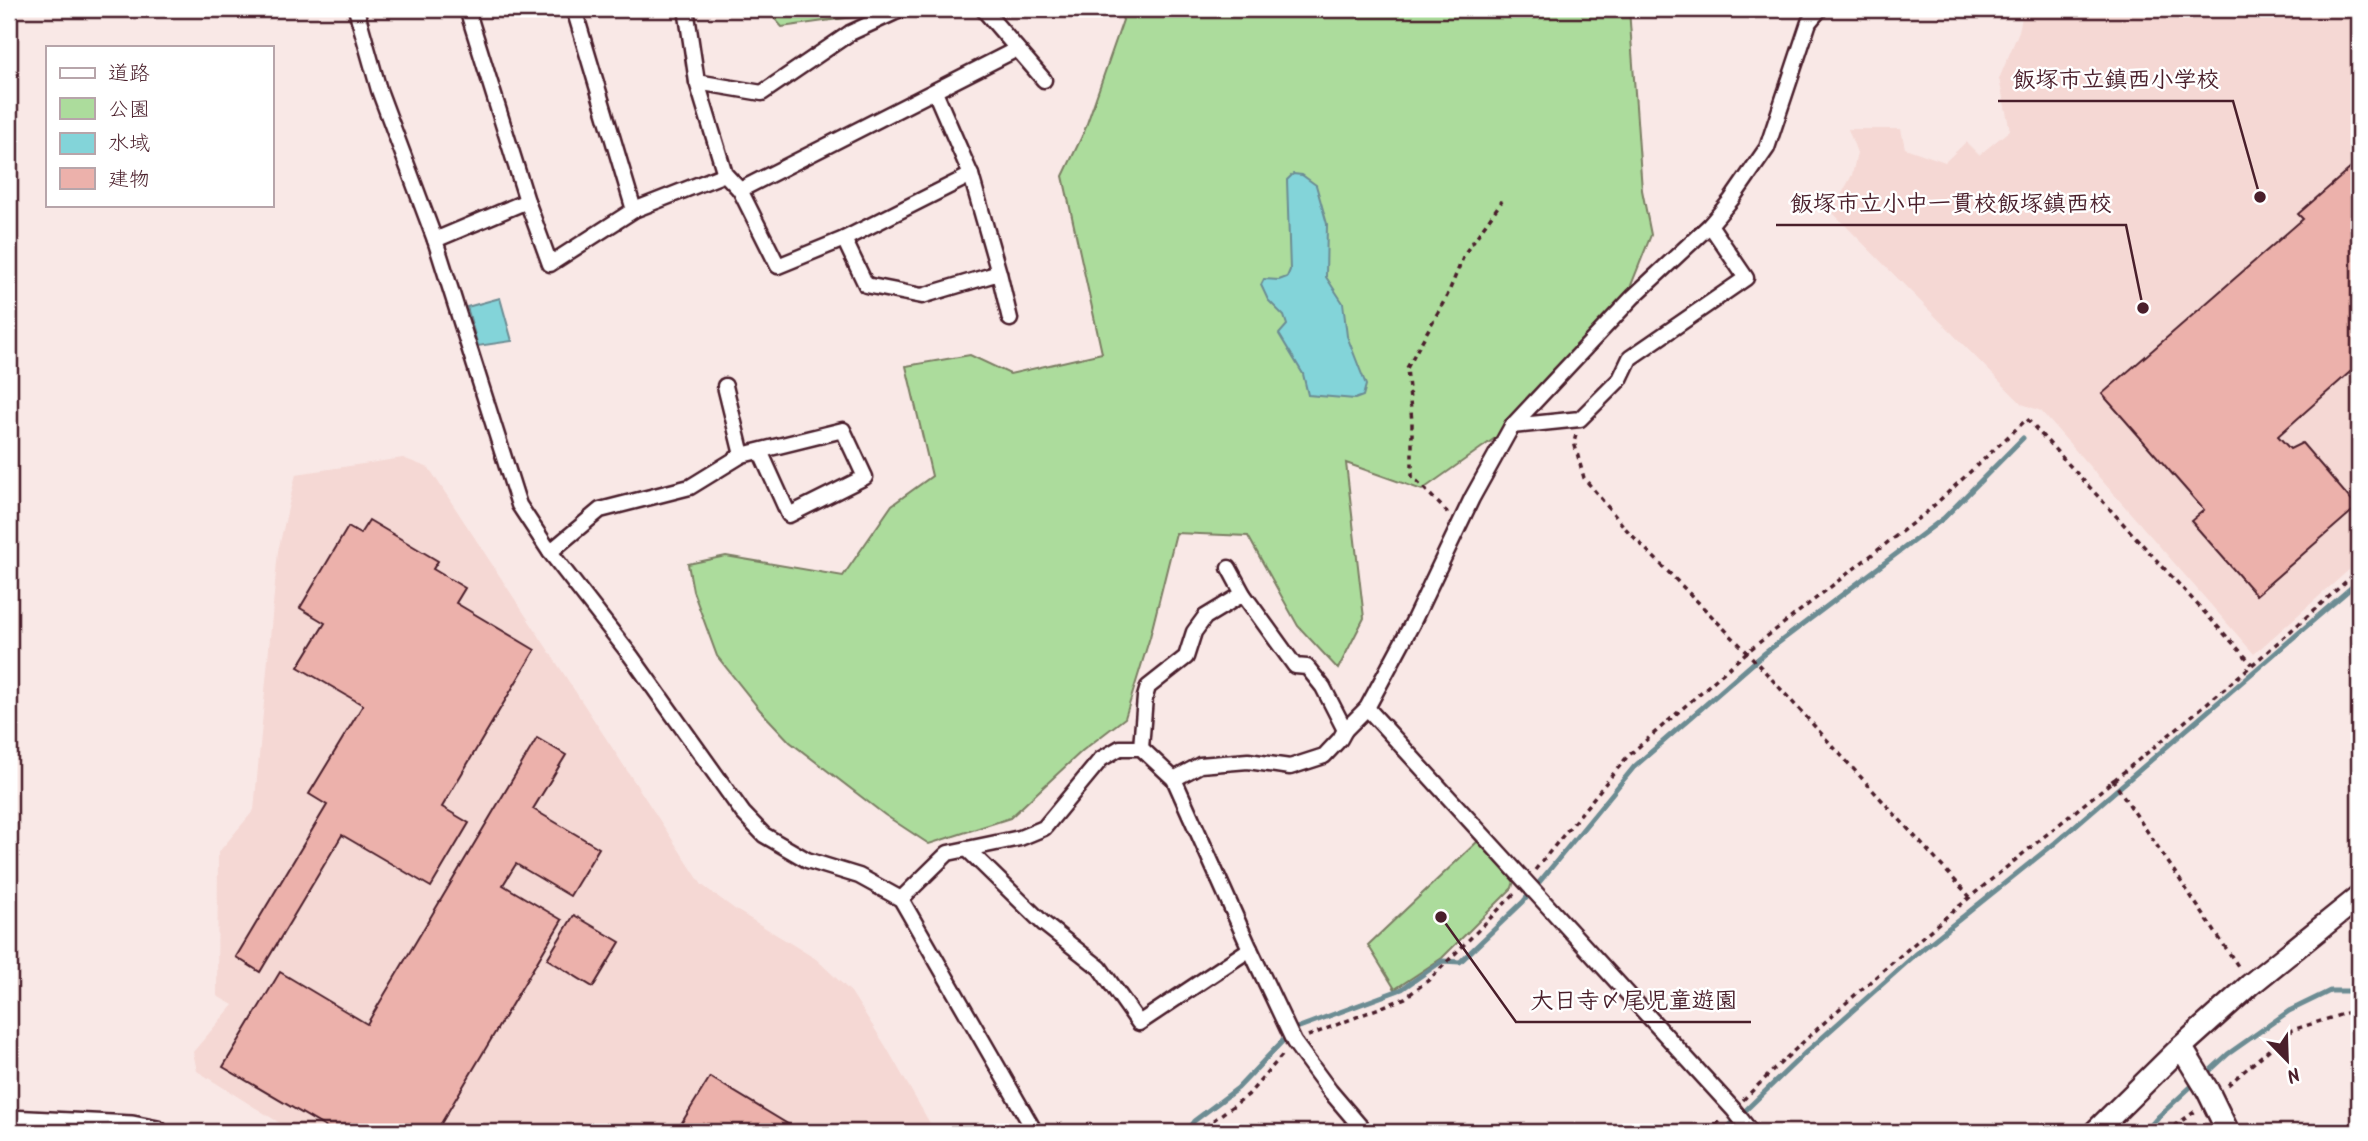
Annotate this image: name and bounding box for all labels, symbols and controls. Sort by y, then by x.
legend [46,46,273,206]
callout: 飯塚市立鎮西小学校 [1998,57,2233,101]
text: 道路 [108,58,150,91]
text: 飯塚市立鎮西小学校 [2013,63,2220,99]
text: 公園 [108,94,150,127]
text: 水域 [108,128,150,161]
text: 建物 [108,164,150,197]
callout: 飯塚市立小中一貫校飯塚鎮西校 [1776,181,2126,225]
text: 飯塚市立小中一貫校飯塚鎮西校 [1790,187,2112,223]
callout: 大日寺〆尾児童遊園 [1516,978,1751,1022]
text: 大日寺〆尾児童遊園 [1531,984,1738,1020]
north arrow [2252,1026,2322,1096]
text: N [2281,1058,2304,1090]

